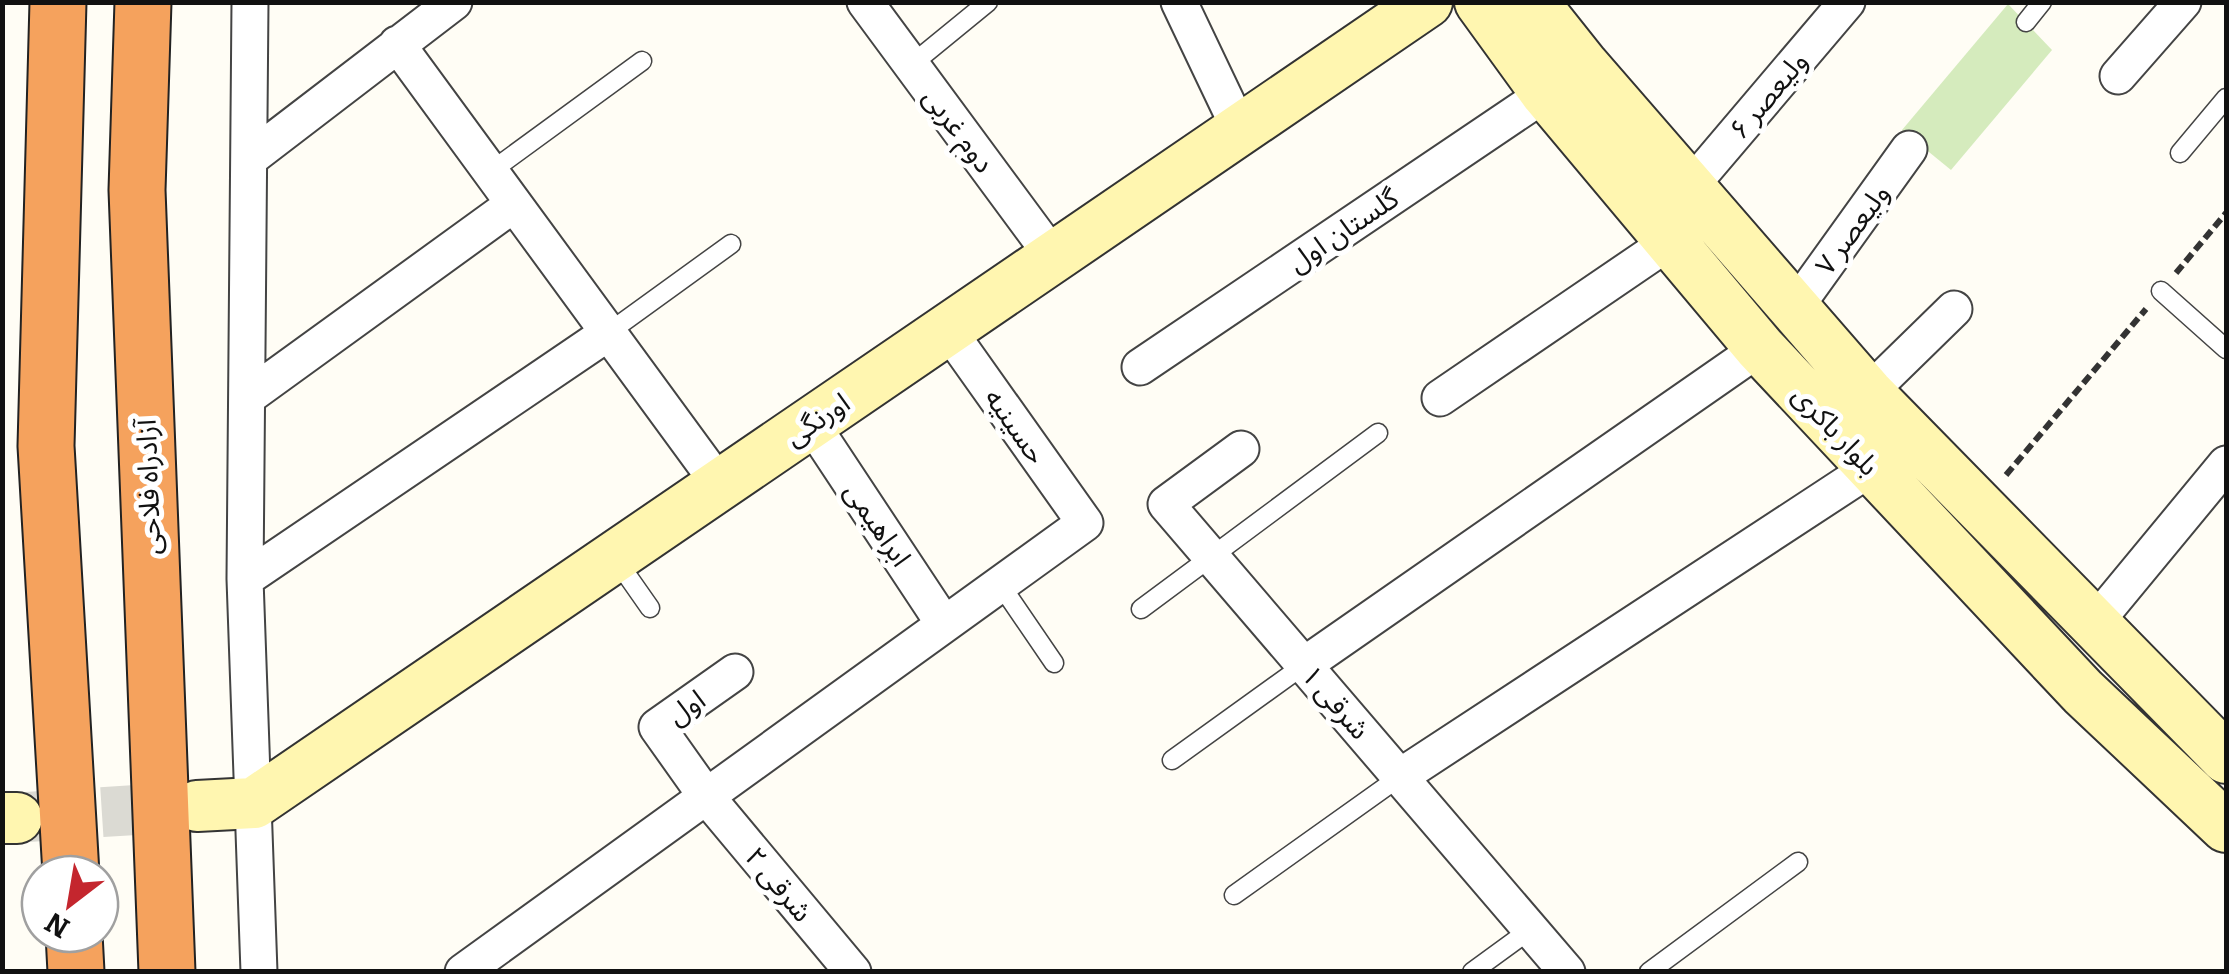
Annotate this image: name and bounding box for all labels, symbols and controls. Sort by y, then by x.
street label: ولیعصر ۶ [1722,45,1814,146]
street label: دوم غربی [913,81,1001,182]
street label: ولیعصر ۷ [1808,177,1896,281]
street label: گلستان اول [1282,181,1405,279]
street label: بلوار باکری [1786,378,1886,482]
street label: حسینیه [978,382,1053,470]
street label: اورنگی [779,386,856,453]
street label: آزادراه فلاحی [130,417,167,555]
street label: ابراهیمی [837,476,918,573]
street label: ۱ شرقی [1295,659,1377,746]
street label: اول [661,683,712,732]
street label: ۲ شرقی [738,840,819,928]
north arrow [20,854,120,954]
text: N [40,905,75,945]

